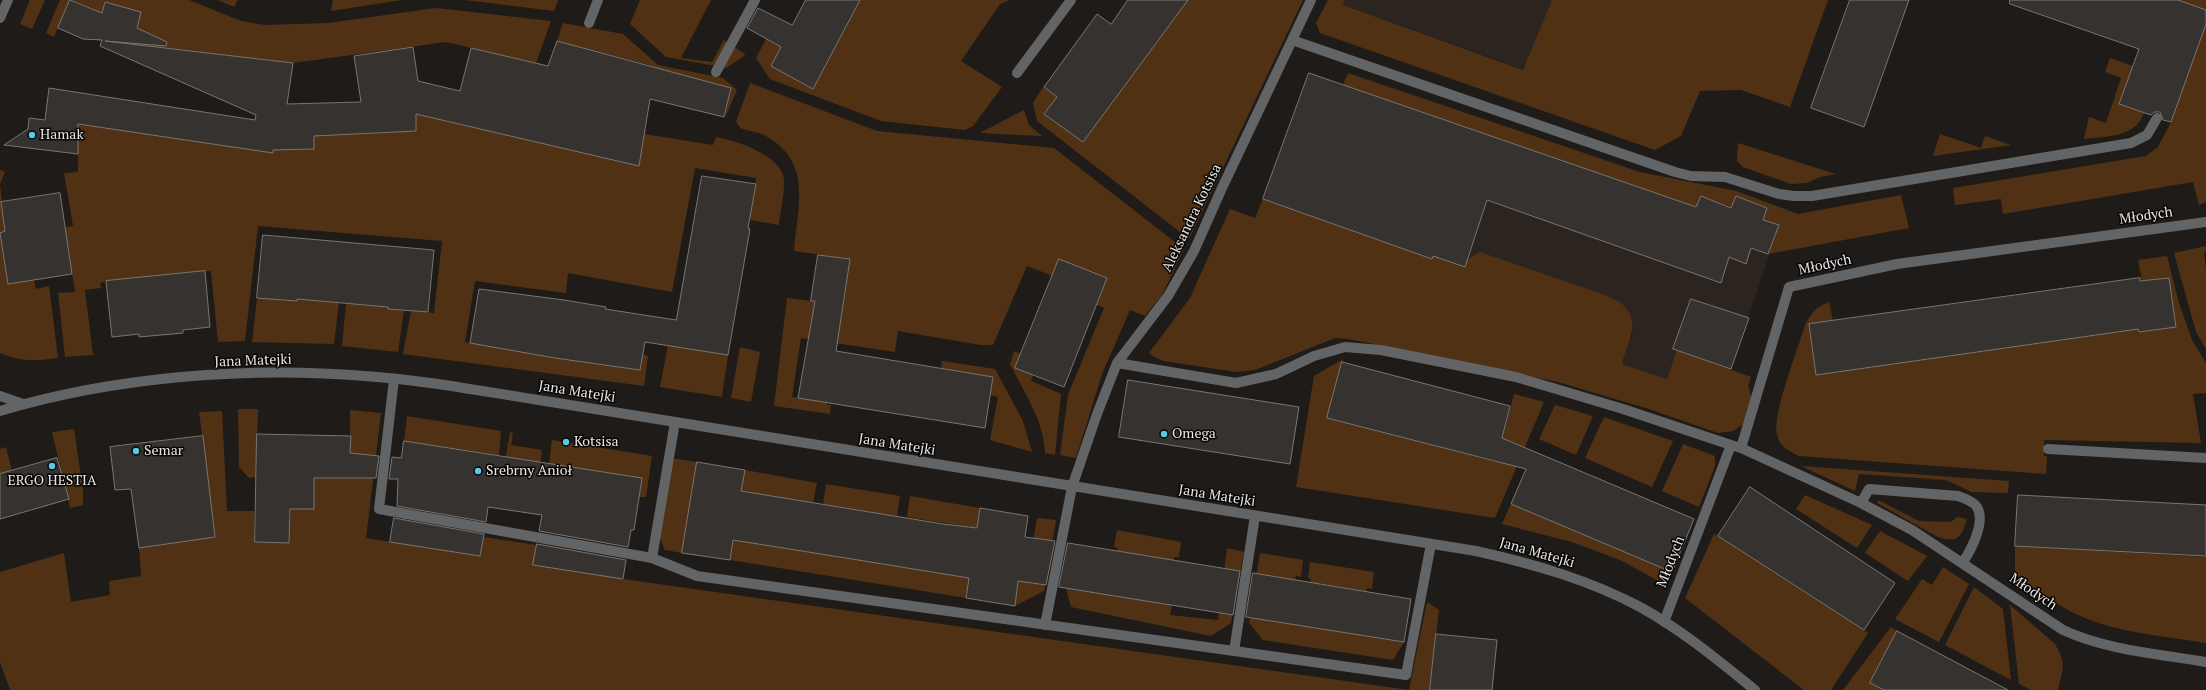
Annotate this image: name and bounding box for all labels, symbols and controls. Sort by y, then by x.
place label: Hamak [40,127,84,143]
marker: Hamak [27,130,37,140]
street label: Aleksandra Kotsisa [1159,161,1225,275]
street label: Młodych [2118,204,2174,228]
street label: Młodych [1797,251,1853,279]
street label: Jana Matejki [214,351,292,371]
street label: Jana Matejki [537,378,617,406]
place label: Omega [1172,426,1216,442]
marker: Omega [1159,429,1169,439]
street label: Jana Matejki [857,431,937,459]
place label: Kotsisa [574,434,619,450]
marker: Kotsisa [561,437,571,447]
place label: Semar [144,443,183,459]
marker: Semar [131,446,141,456]
marker: ERGO HESTIA [47,461,57,471]
place label: Srebrny Anioł [486,463,572,479]
marker: Srebrny Anioł [473,466,483,476]
place label: ERGO HESTIA [7,473,97,489]
street label: Jana Matejki [1177,482,1257,510]
street label: Jana Matejki [1497,534,1577,572]
street label: Młodych [1654,534,1688,590]
street label: Młodych [2006,570,2060,614]

